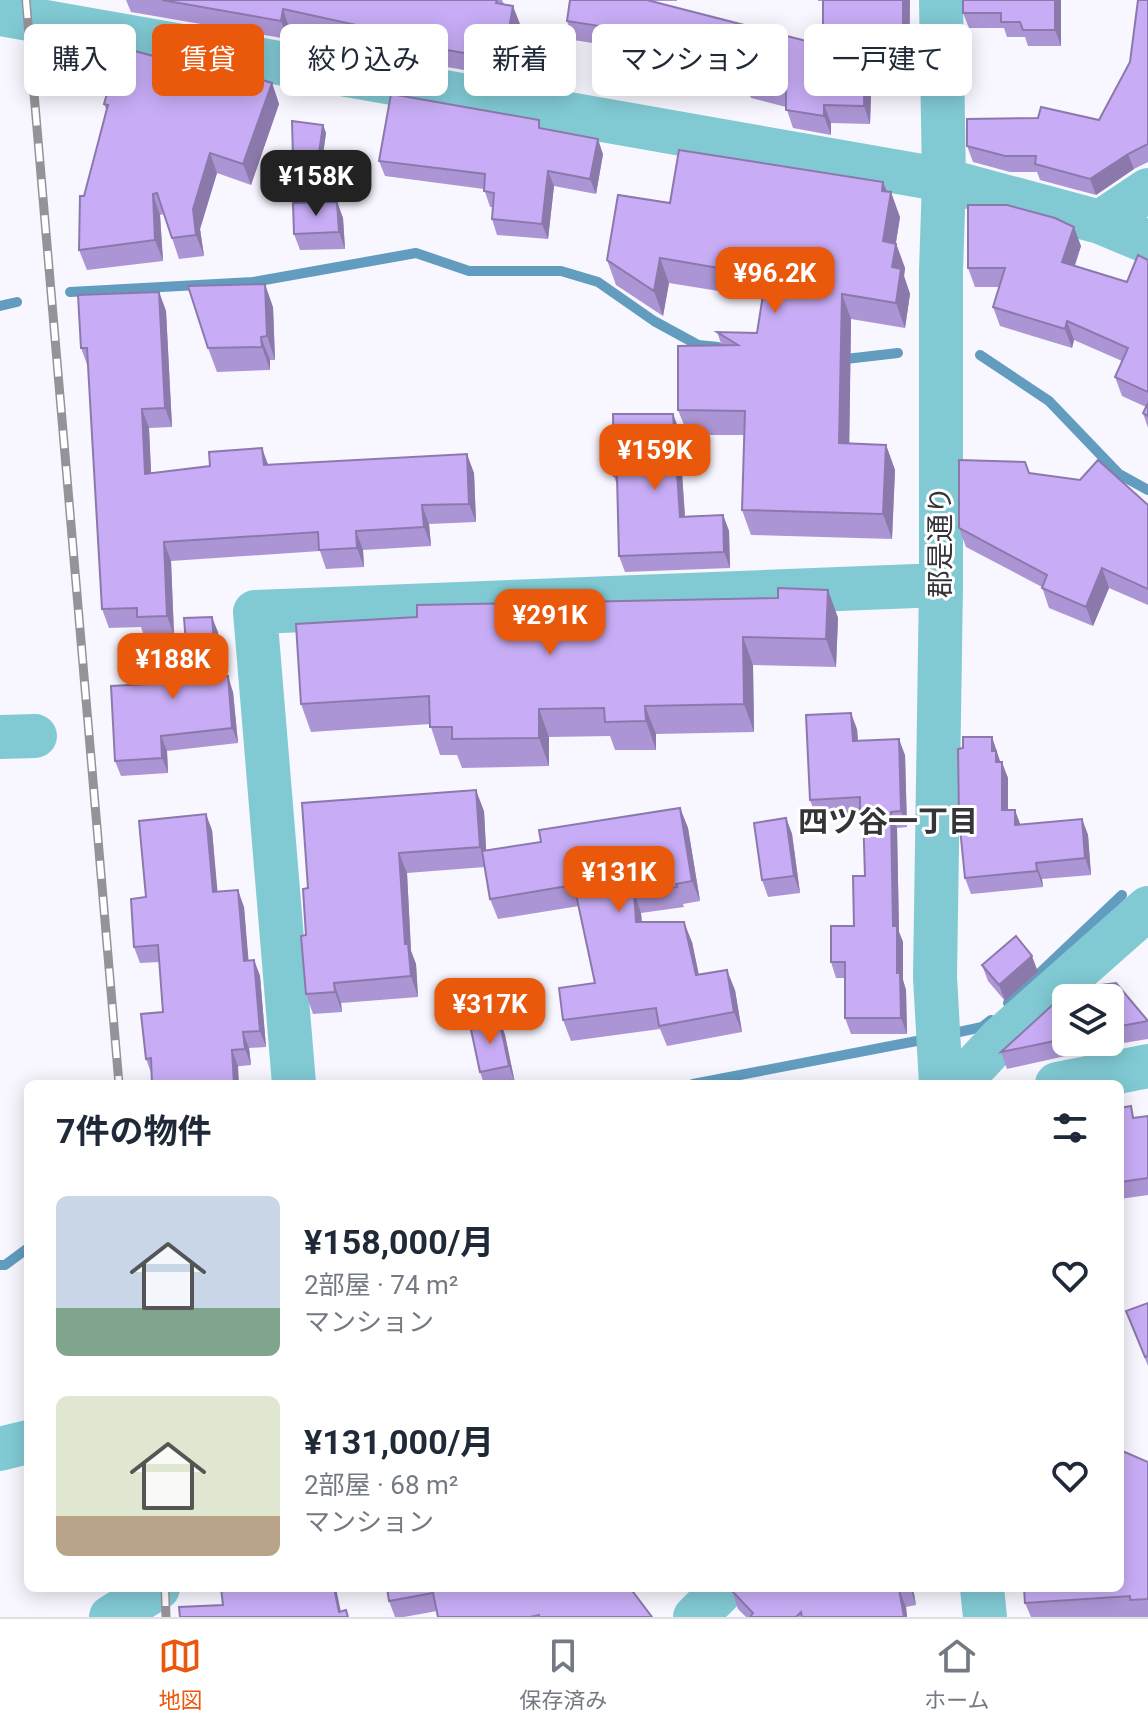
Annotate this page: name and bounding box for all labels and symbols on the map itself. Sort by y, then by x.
pin: ¥158K [260,150,372,218]
pin: ¥96.2K [710,247,840,315]
pin: ¥159K [599,424,711,492]
street label: 郡是通り [924,486,957,598]
pin: ¥291K [494,589,606,657]
pin: ¥188K [117,633,229,701]
district label: 四ツ谷一丁目 [798,804,978,839]
pin: ¥131K [563,846,675,914]
pin: ¥317K [434,978,546,1046]

